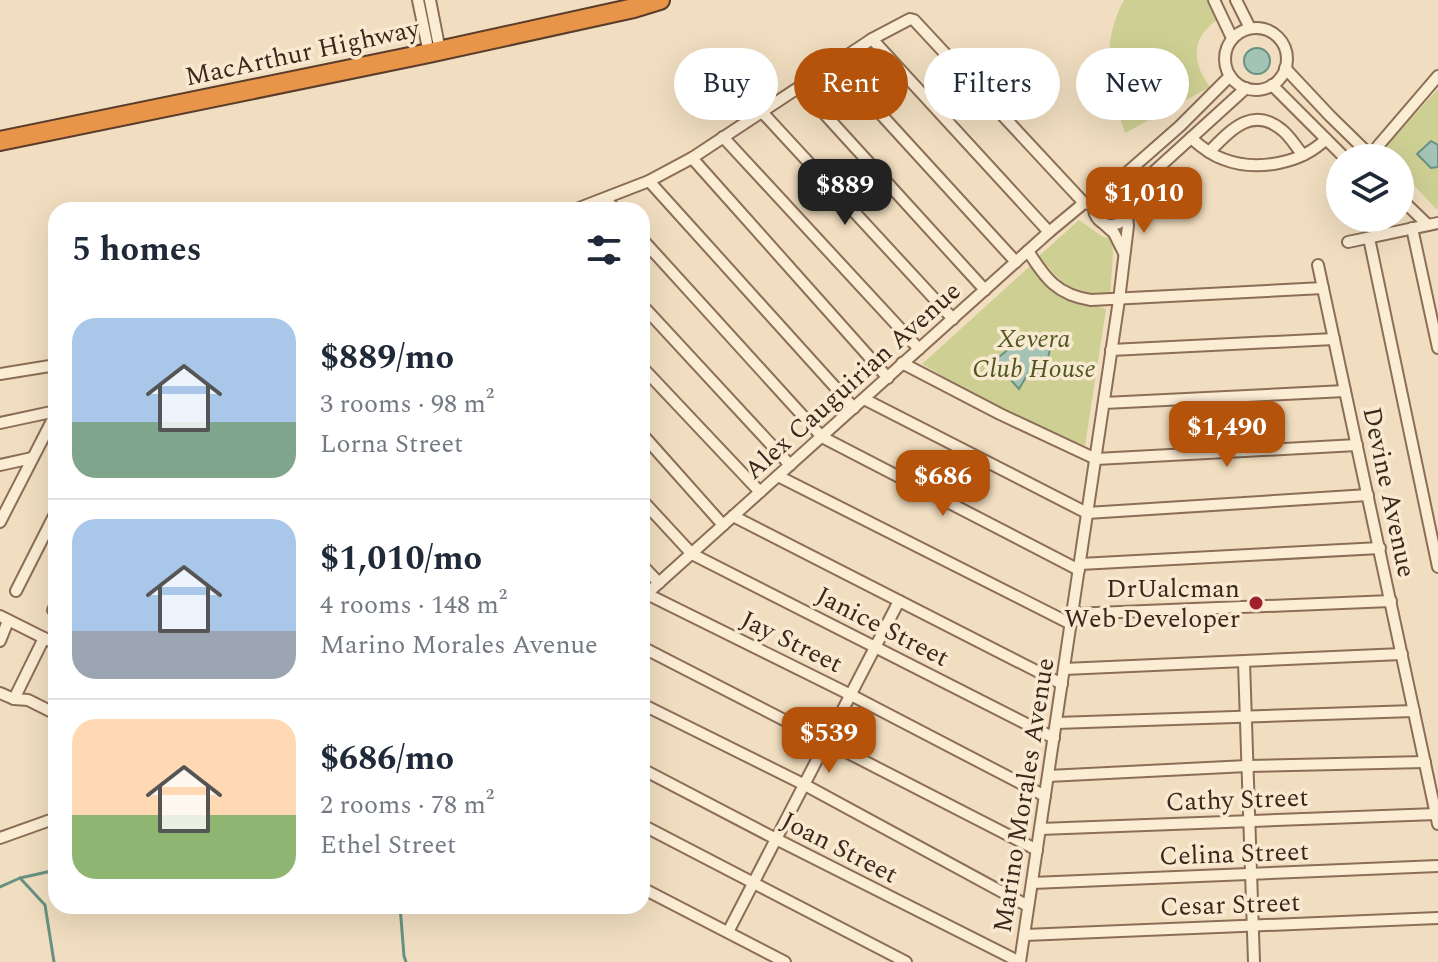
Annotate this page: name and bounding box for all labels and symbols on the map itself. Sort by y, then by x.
street label: MacArthur Highway [181,8,424,97]
pin: $889 [798,159,892,227]
pin: $1,010 [1079,167,1209,235]
street label: Alex Cauguirian Avenue [735,272,970,489]
park label: Xevera Club House [972,319,1096,389]
pin: $1,490 [1162,401,1292,469]
street label: Devine Avenue [1351,403,1427,581]
pin: $686 [896,450,990,518]
place label: DrUalcman Web Developer [1064,569,1240,639]
street label: Janice Street [809,576,956,678]
marker: DrUalcman Web Developer [1247,594,1265,612]
street label: Jay Street [734,600,849,684]
street label: Marino Morales Avenue [983,655,1065,935]
pin: $539 [782,707,876,775]
street label: Cathy Street [1165,778,1309,822]
street label: Joan Street [774,801,905,894]
street label: Celina Street [1159,831,1310,877]
street label: Cesar Street [1159,883,1301,927]

